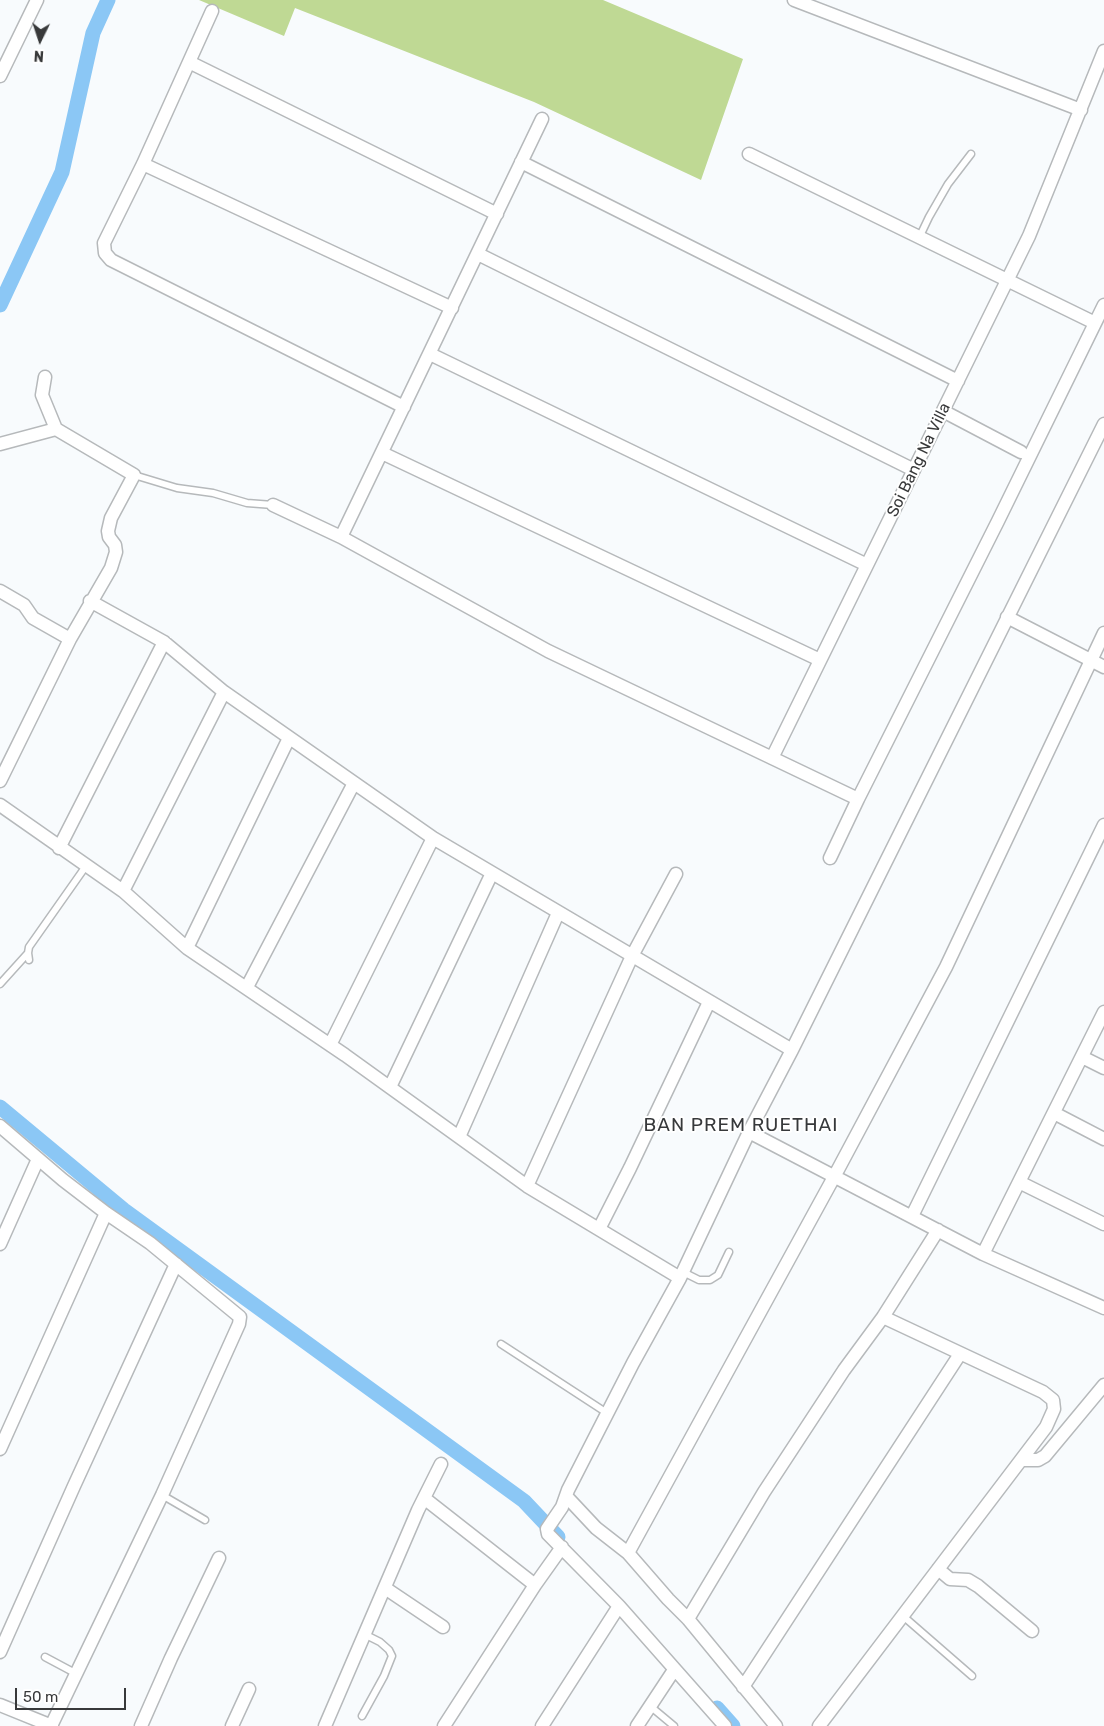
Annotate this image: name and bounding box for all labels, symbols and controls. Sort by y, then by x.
north arrow [15,15,65,65]
text: N [33,47,45,64]
street label: Soi Bang Na Villa [883,400,955,520]
district label: BAN PREM RUETHAI [642,1115,840,1137]
scale bar [18,1678,129,1710]
text: 50 m [23,1688,58,1706]

